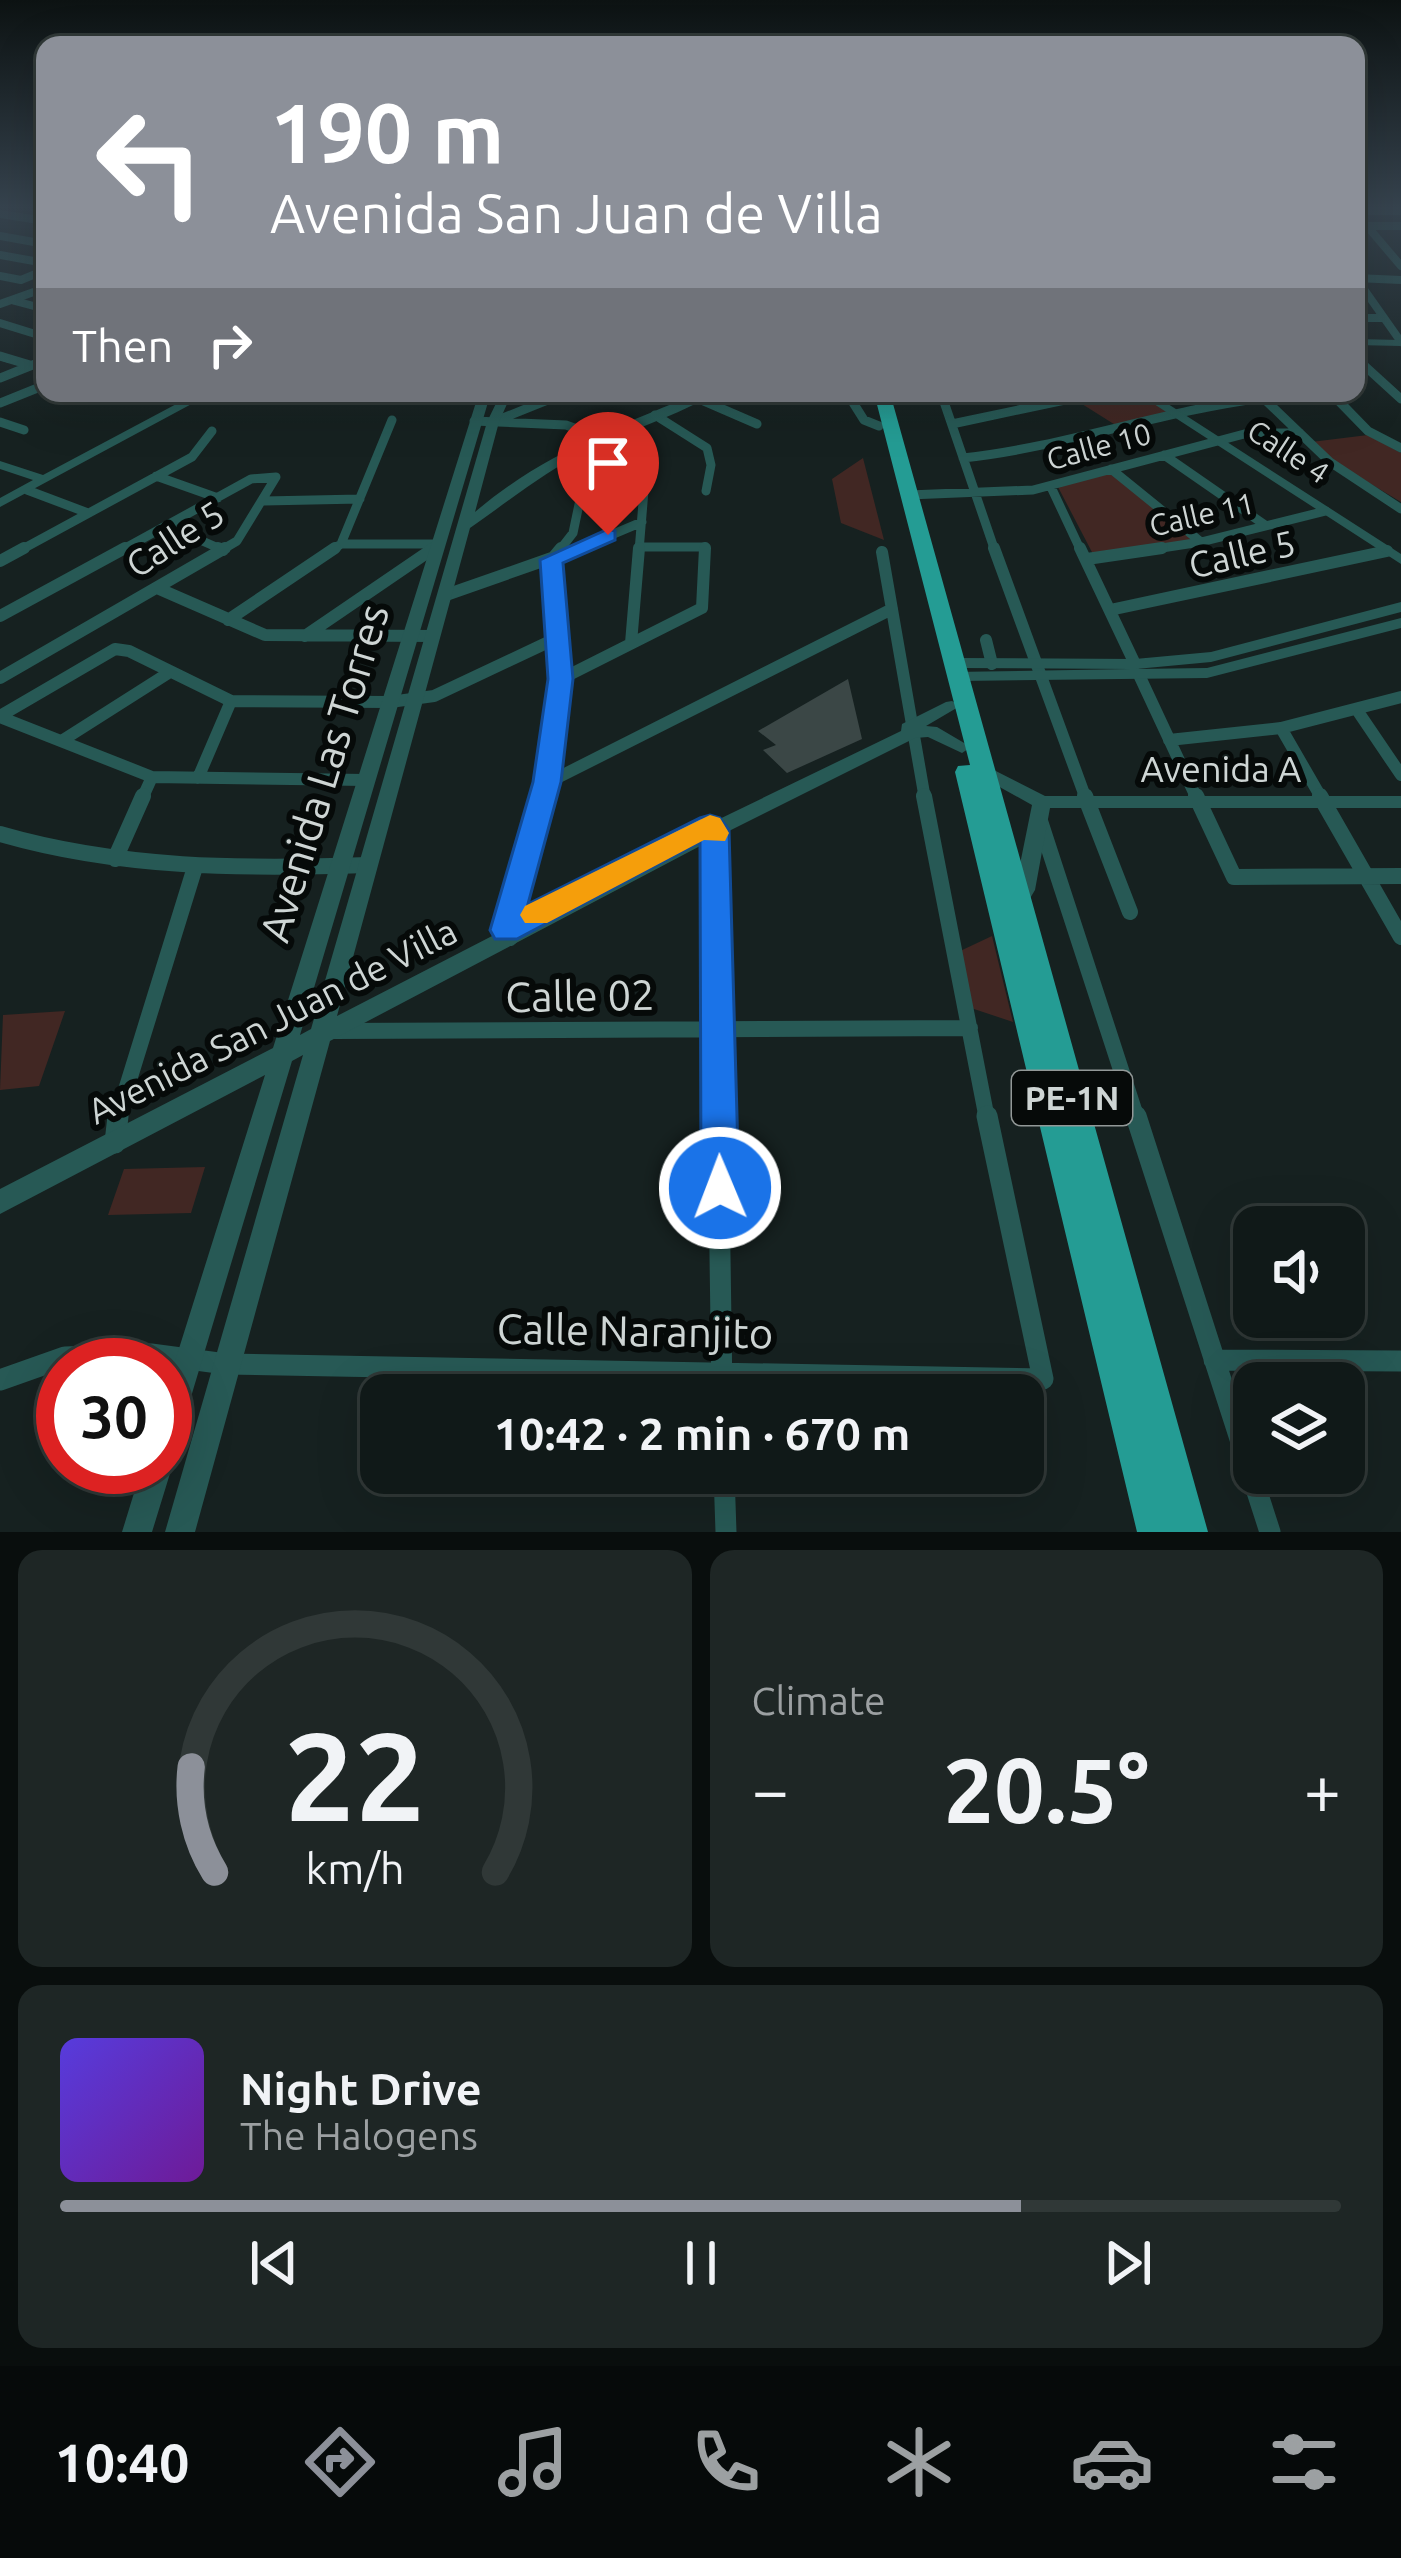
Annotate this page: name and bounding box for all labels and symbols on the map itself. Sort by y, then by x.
pin [557,412,659,535]
street label: Calle 4 [1242,412,1336,490]
street label: Calle 10 [1043,416,1155,476]
street label: Calle 11 [1146,485,1258,543]
street label: Calle 5 [118,492,231,585]
street label: Calle 5 [1185,521,1299,586]
street label: Avenida Las Torres [250,598,397,947]
street label: Avenida A [1141,748,1302,789]
street label: Avenida San Juan de Villa [80,910,463,1132]
street label: Calle 02 [505,971,655,1020]
road number: PE-1N [1012,1071,1132,1125]
position arrow [657,1125,783,1251]
street label: Calle Naranjito [496,1305,774,1356]
speed limit sign: 30 [36,1338,192,1494]

